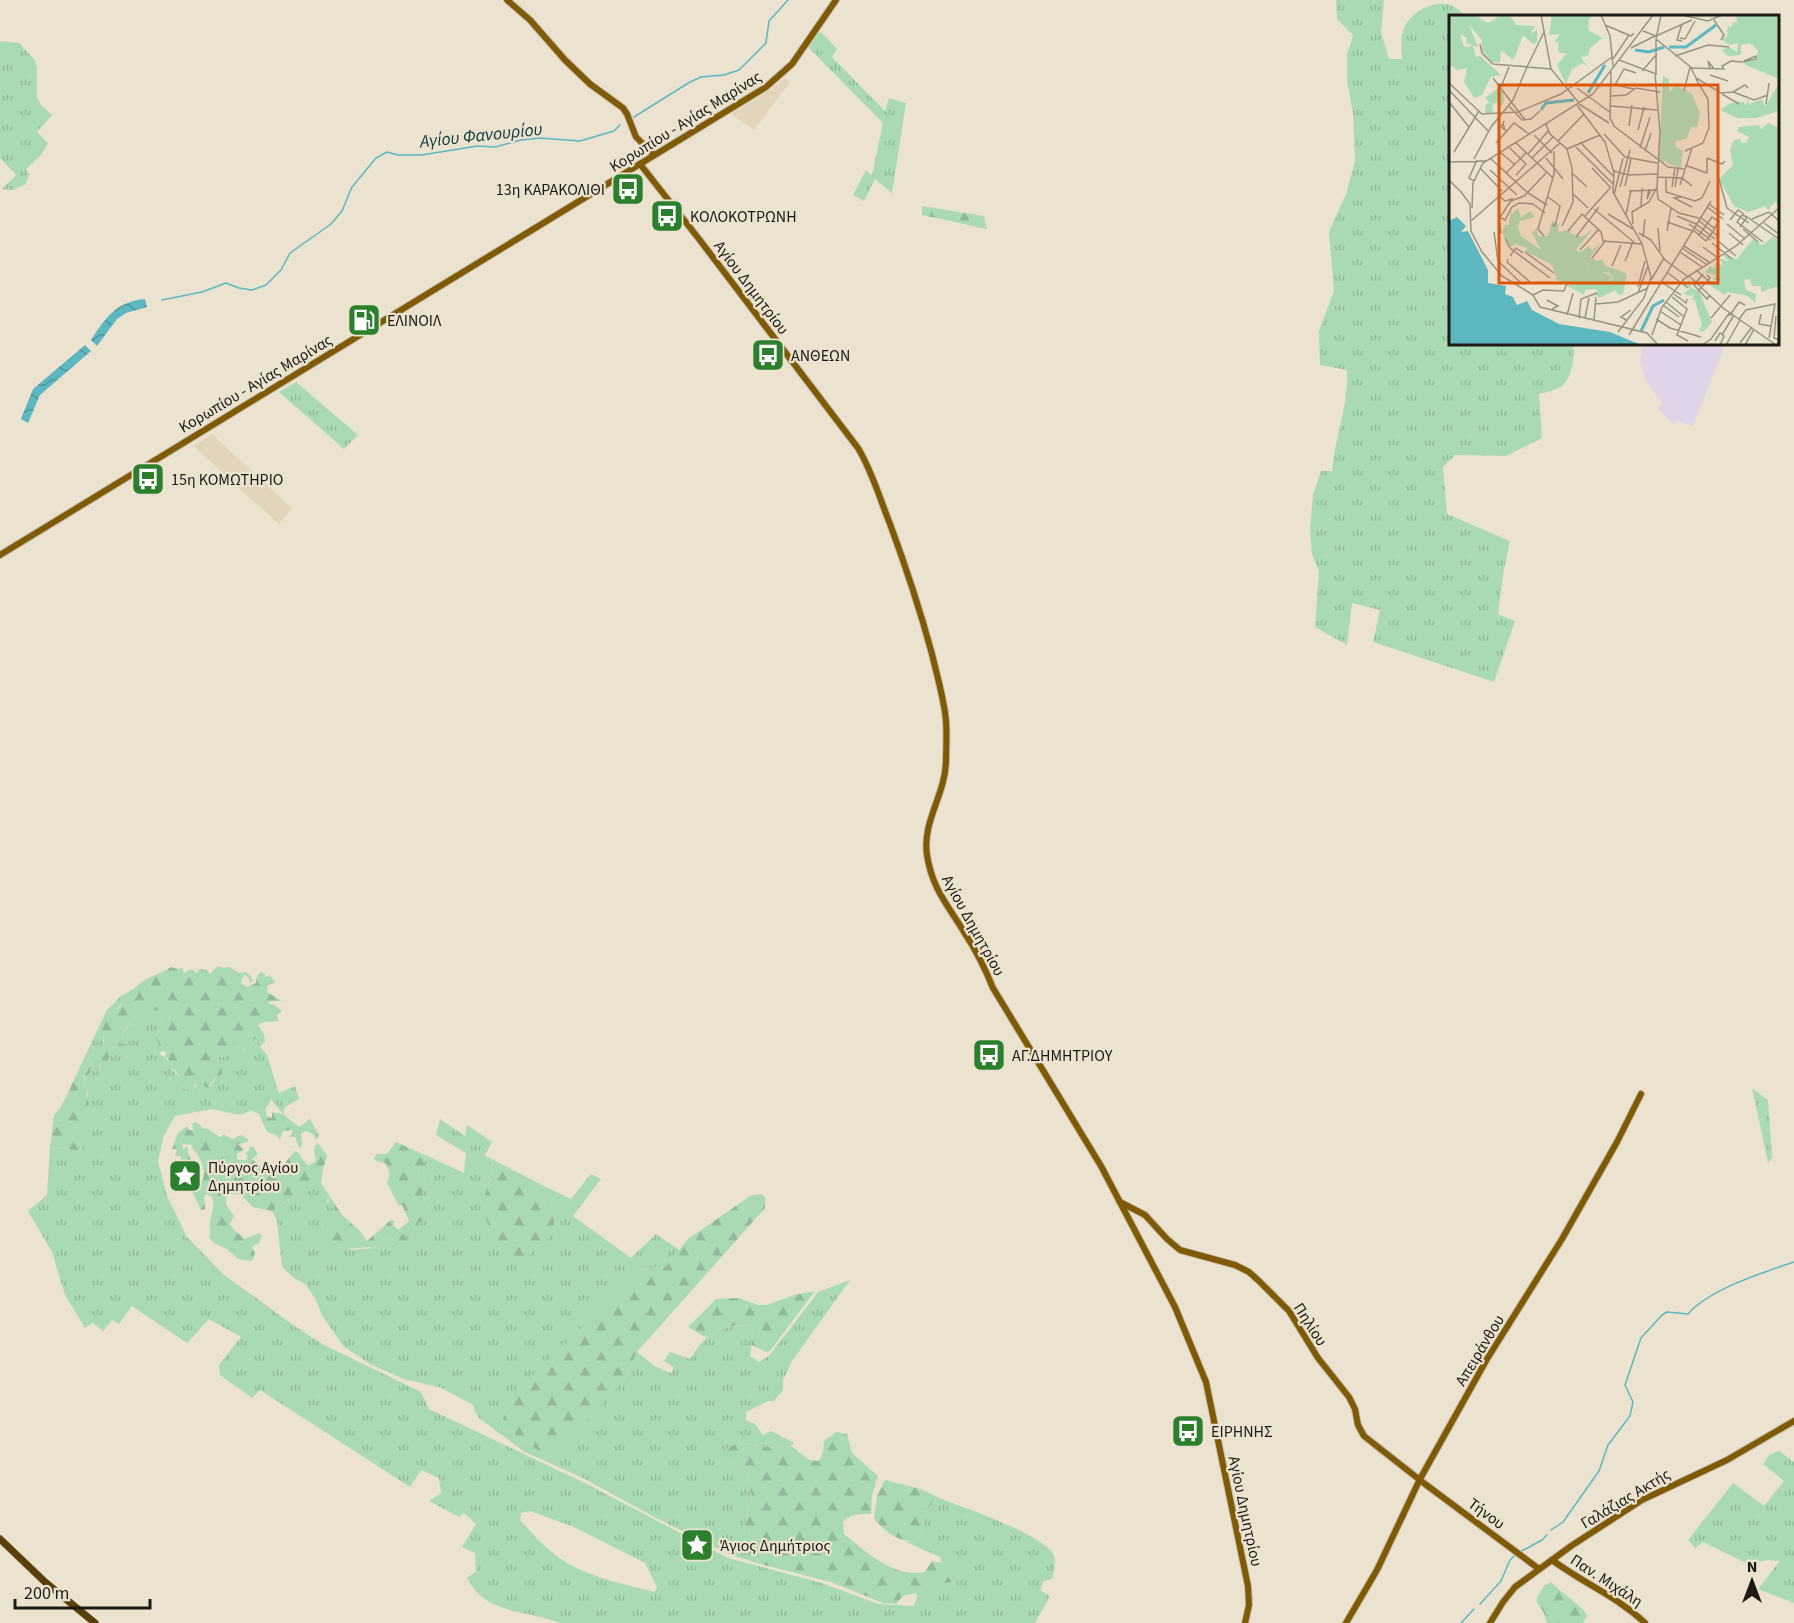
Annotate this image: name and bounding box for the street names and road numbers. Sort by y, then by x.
street label: Κορωπίου - Αγίας Μαρίνας [605,66,766,178]
street label: Αγίου Δημητρίου [709,236,794,339]
street label: Κορωπίου - Αγίας Μαρίνας [175,329,336,438]
street label: Αγίου Δημητρίου [936,871,1010,980]
street label: Πηλίου [1288,1299,1332,1350]
street label: Απειράνθου [1450,1311,1510,1390]
street label: Αγίου Δημητρίου [1223,1454,1267,1569]
street label: Γαλάζιας Ακτής [1577,1463,1674,1534]
street label: Τήνου [1463,1493,1509,1535]
street label: Παν. Μιχάλη [1566,1549,1647,1612]

